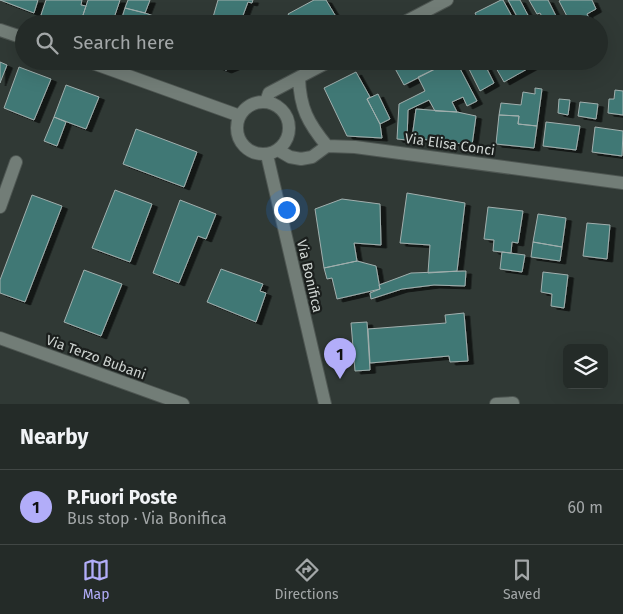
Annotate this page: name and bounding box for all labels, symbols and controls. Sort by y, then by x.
search box [15,15,608,70]
icon: search [33,29,61,57]
text: Search here [73,31,174,54]
street label: Via Elisa Conci [404,130,496,159]
your location [274,197,300,223]
street label: Via Bonifica [293,238,326,314]
street label: Via Terzo Bubani [44,332,148,383]
pin: 1 [324,338,356,379]
map controls [563,344,608,389]
button: layers [563,344,608,389]
text: Nearby [20,424,88,450]
text: P.Fuori Poste [67,486,177,509]
text: 1 [32,498,40,517]
text: 60 m [568,498,603,517]
text: Bus stop · Via Bonifica [67,509,227,528]
tab: Map [82,556,110,603]
tab: Directions [274,556,339,603]
tab: Saved [503,556,541,603]

